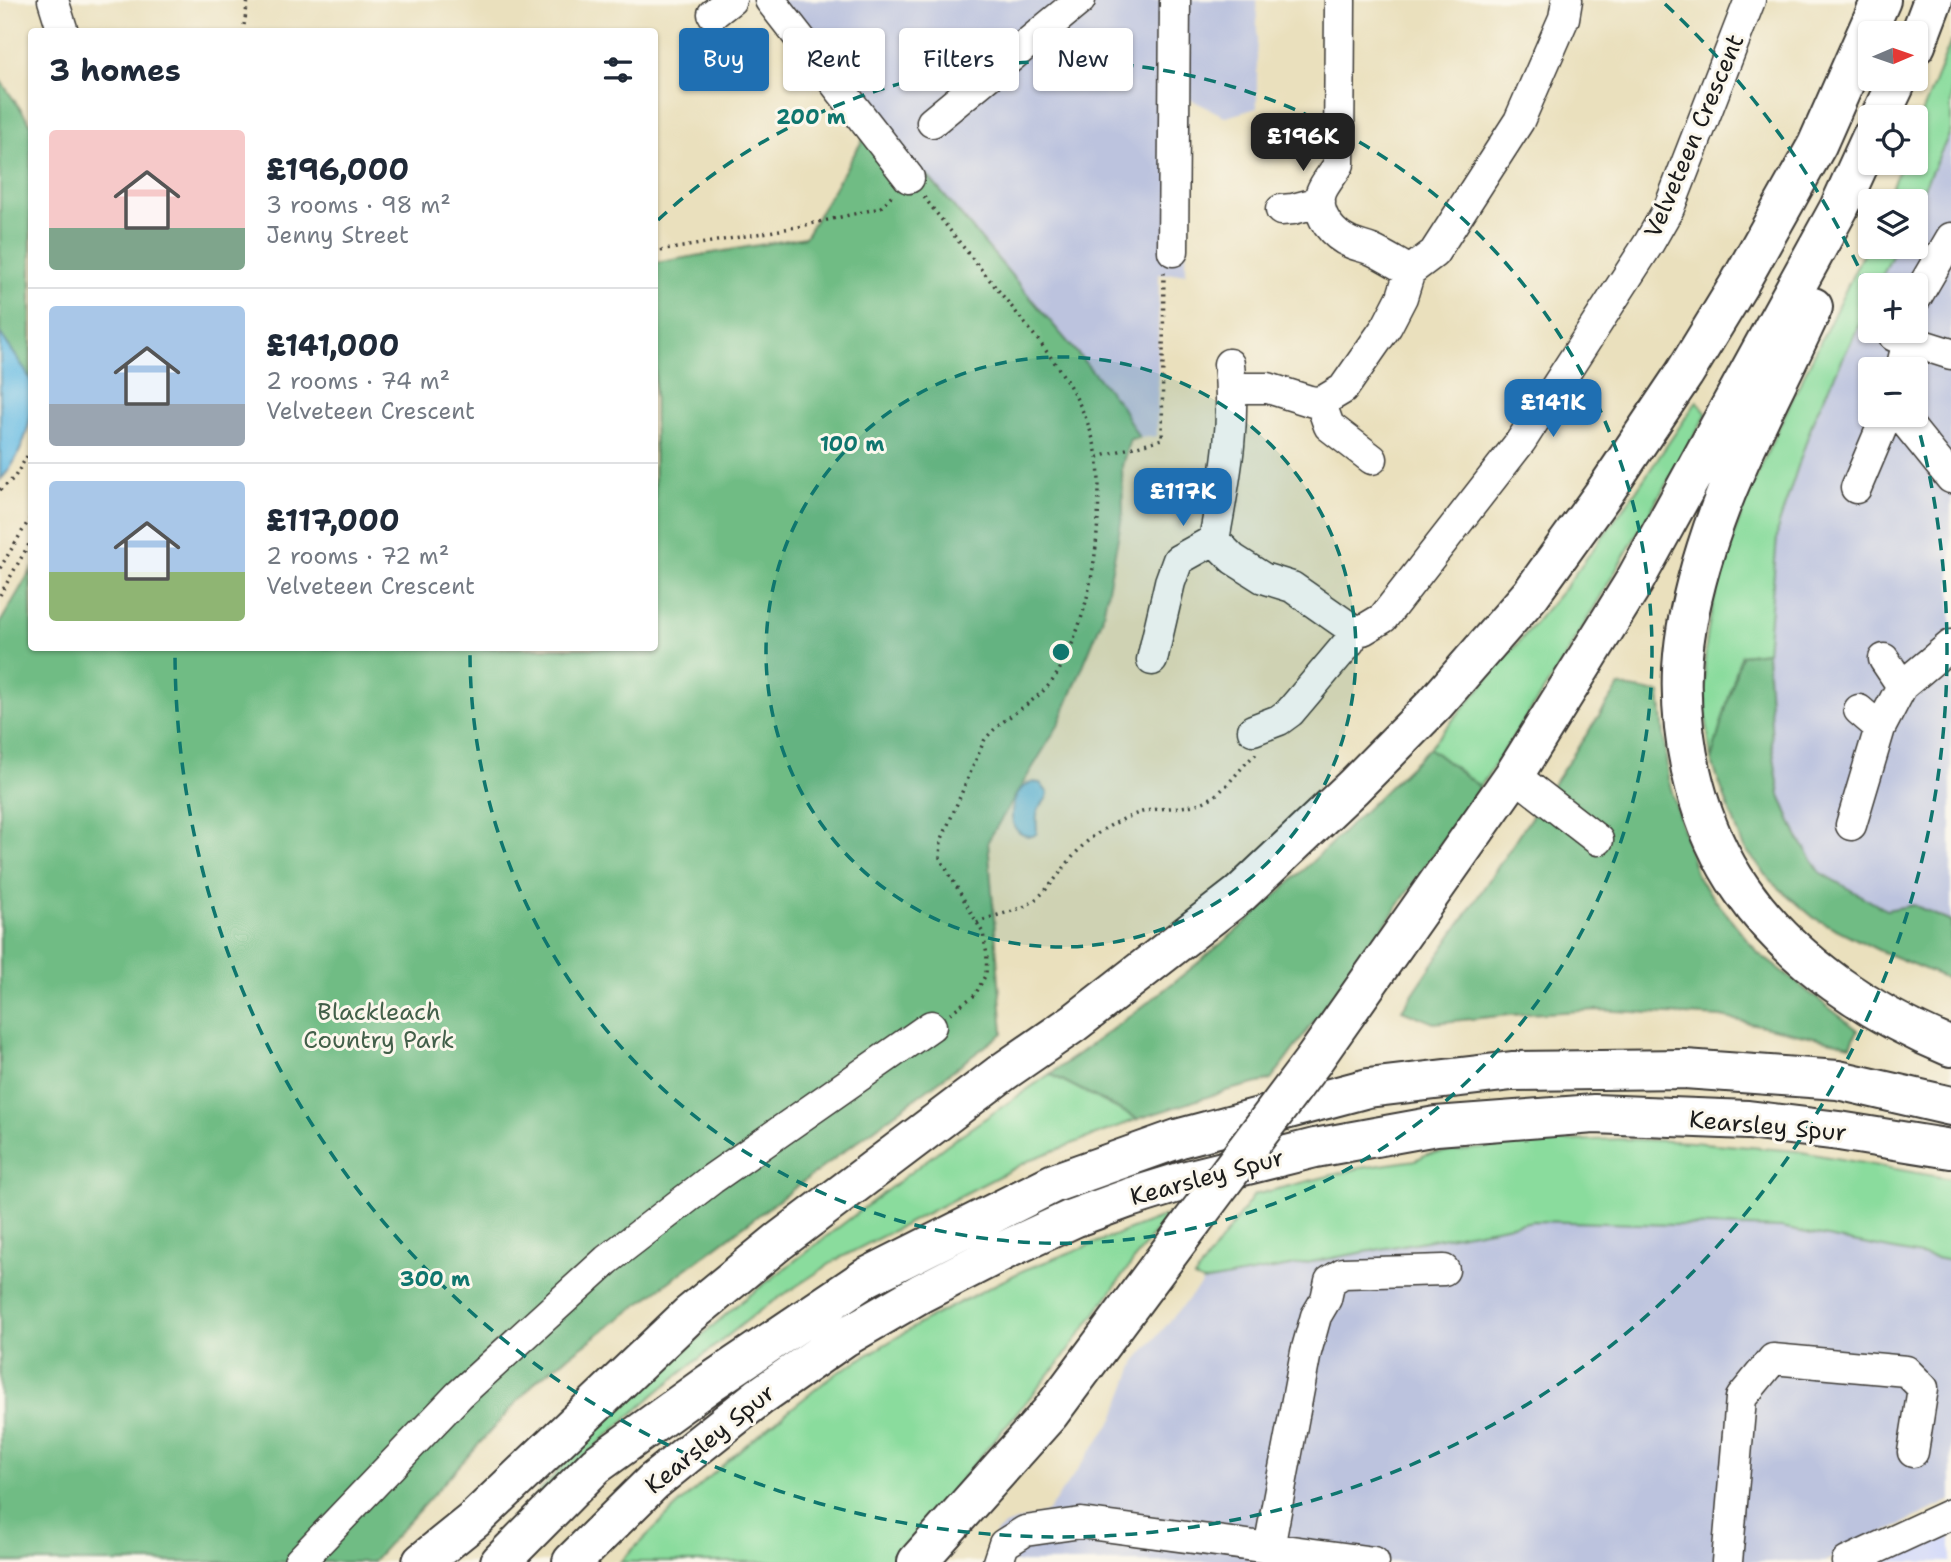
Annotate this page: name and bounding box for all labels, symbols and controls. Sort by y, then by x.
north arrow [1858,21,1928,91]
map controls [1858,21,1928,427]
chip: Buy [679,28,769,91]
chip: Rent [783,28,885,91]
chip: Filters [899,28,1019,91]
chip: New [1033,28,1133,91]
street label: Velveteen Crescent [1637,29,1751,243]
text: 3 homes [49,50,181,91]
icon: filters [599,51,637,89]
text: 200 m [776,103,846,131]
button: locate [1858,105,1928,175]
pin: £196K [1254,114,1352,173]
text: £196K [1267,121,1339,151]
text: £196,000 [266,149,409,190]
icon: home [105,158,189,242]
button: layers [1858,189,1928,259]
text: 3 rooms · 98 m² [266,190,451,220]
text: Jenny Street [266,220,409,250]
button: + [1858,273,1928,343]
text: £141,000 [266,325,400,366]
icon: home [105,334,189,418]
button: − [1858,357,1928,427]
text: 2 rooms · 74 m² [266,366,450,396]
pin: £141K [1504,380,1602,439]
text: £141K [1520,387,1586,417]
text: Velveteen Crescent [266,396,475,426]
text: 100 m [820,430,884,458]
pin: £117K [1134,468,1232,528]
text: £117K [1150,476,1216,506]
text: £117,000 [266,500,400,541]
icon: home [105,509,189,593]
text: 2 rooms · 72 m² [266,541,449,571]
text: Velveteen Crescent [266,571,475,601]
centre of rings [1049,640,1073,664]
park label: Blackleach Country Park [303,996,455,1056]
street label: Kearsley Spur [1688,1103,1848,1149]
street label: Kearsley Spur [1126,1141,1288,1213]
text: 300 m [400,1265,470,1293]
street label: Kearsley Spur [638,1377,782,1501]

